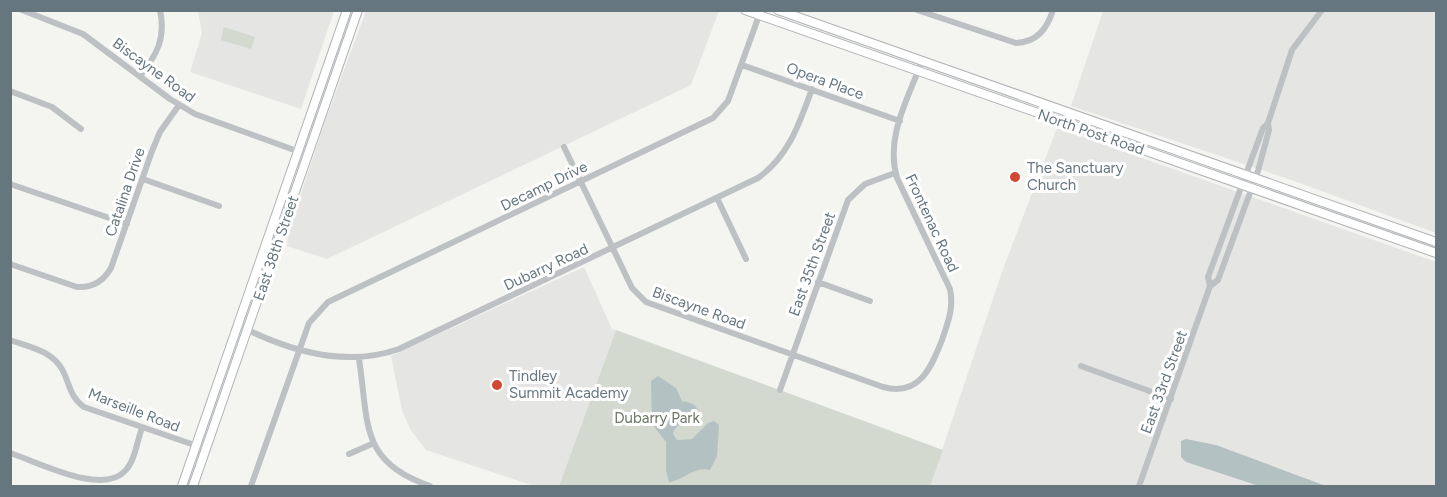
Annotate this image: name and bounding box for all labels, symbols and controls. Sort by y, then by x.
street label: Biscayne Road [109,34,199,106]
street label: Opera Place [784,59,866,103]
street label: North Post Road [1035,105,1147,159]
street label: Catalina Drive [101,145,149,239]
street label: Decamp Drive [498,157,590,215]
place label: The Sanctuary Church [1027,159,1124,194]
marker: The Sanctuary Church [1008,170,1022,184]
street label: Frontenac Road [901,171,963,275]
street label: East 38th Street [250,193,303,303]
street label: East 35th Street [785,209,839,318]
street label: Dubarry Road [501,240,591,294]
street label: Biscayne Road [650,283,748,333]
street label: East 33rd Street [1137,328,1191,436]
place label: Tindley Summit Academy [509,367,628,402]
marker: Tindley Summit Academy [490,378,504,392]
street label: Marseille Road [85,384,183,436]
park label: Dubarry Park [614,409,700,427]

